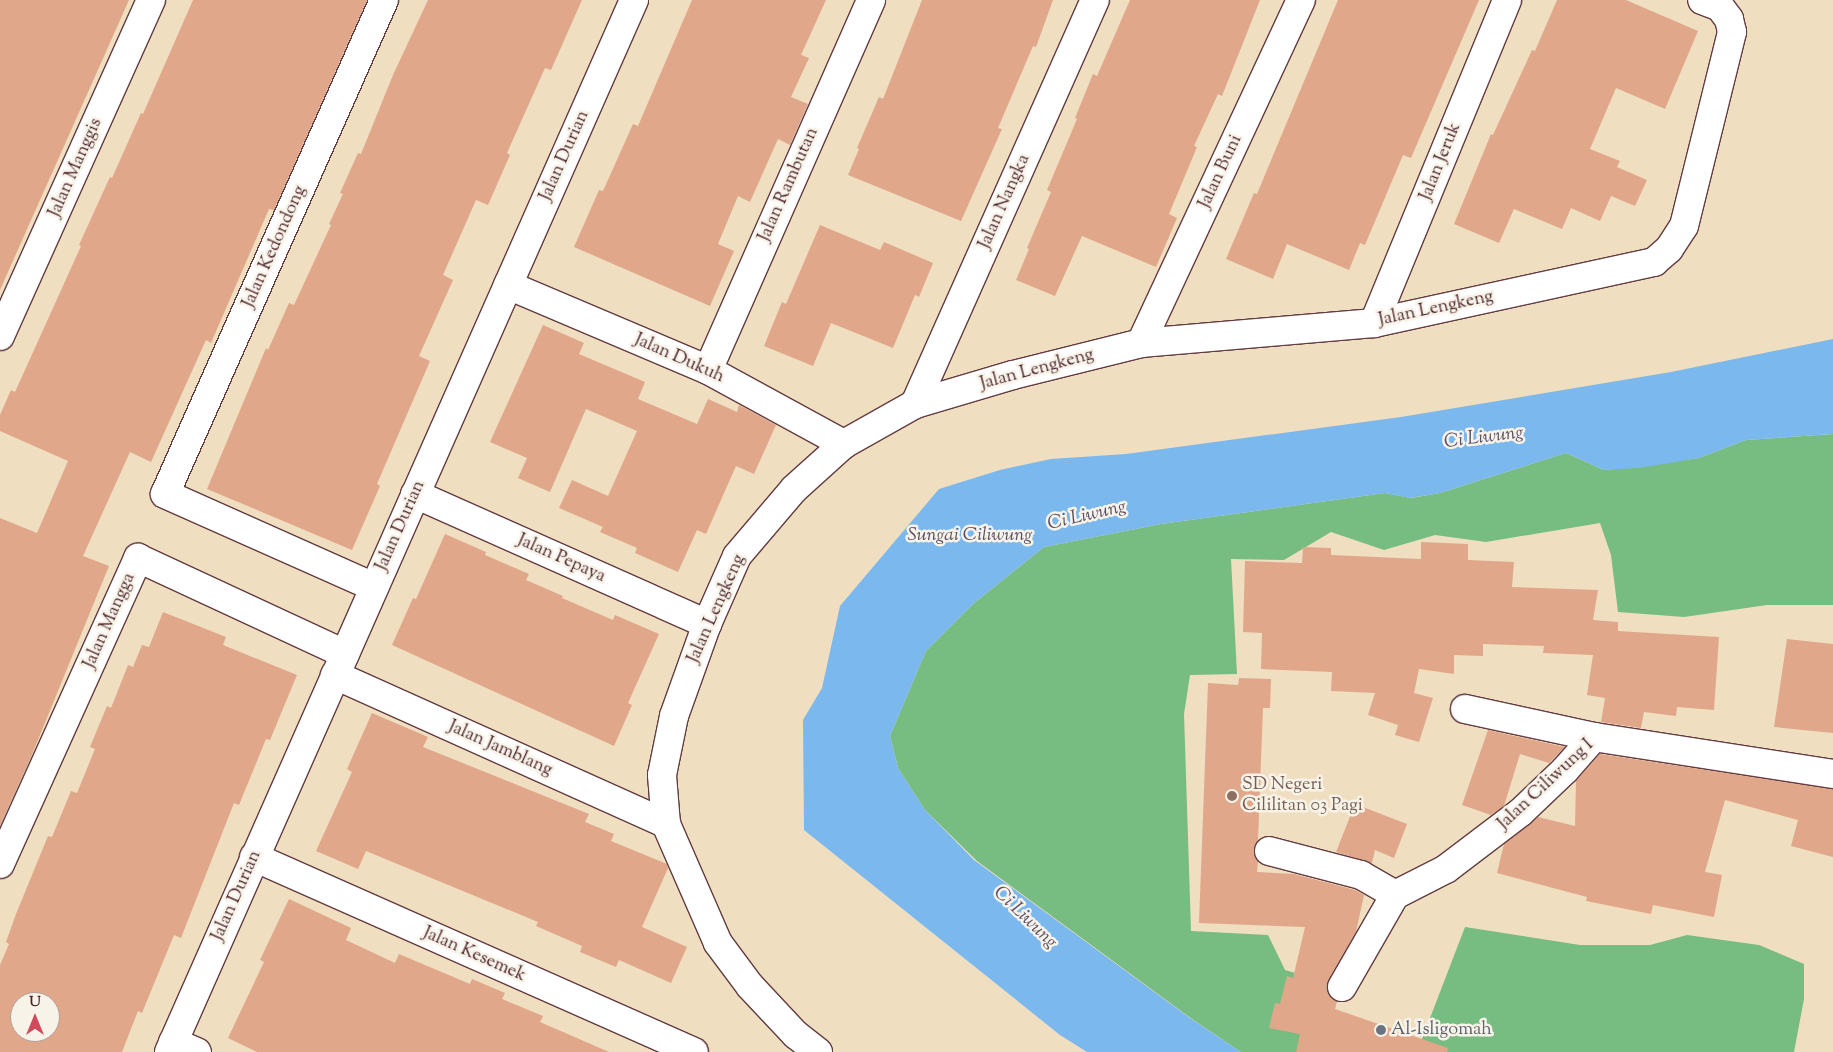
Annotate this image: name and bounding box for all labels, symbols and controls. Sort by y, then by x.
street label: Jalan Durian [535,107,595,205]
street label: Jalan Manggis [45,115,107,221]
street label: Jalan Jeruk [1416,120,1466,204]
street label: Jalan Rambutan [754,125,824,245]
street label: Jalan Buni [1195,132,1247,212]
street label: Jalan Nangka [975,151,1035,253]
street label: Jalan Kedondong [238,183,312,311]
street label: Jalan Lengkeng [1377,286,1495,332]
street label: Jalan Dukuh [631,330,727,388]
street label: Jalan Lengkeng [978,344,1096,396]
water label: Ci Liwung [1443,422,1525,454]
street label: Jalan Durian [371,477,431,575]
water label: Ci Liwung [1045,496,1129,536]
water label: Sungai Ciliwung [908,525,1032,547]
street label: Jalan Pepaya [514,530,608,588]
street label: Jalan Lengkeng [683,551,751,667]
street label: Jalan Mangga [79,570,141,672]
street label: Jalan Jamblang [445,716,555,782]
street label: Jalan Ciliwung I [1493,735,1599,835]
place label: SD Negeri Cililitan 03 Pagi [1242,775,1363,818]
marker: SD Negeri Cililitan 03 Pagi [1226,790,1238,802]
street label: Jalan Durian [207,847,267,945]
water label: Ci Liwung [988,882,1062,954]
street label: Jalan Kesemek [419,923,529,987]
north arrow [10,992,60,1042]
text: U [29,993,41,1013]
place label: Al-Isligomah [1391,1019,1492,1041]
marker: Al-Isligomah [1375,1024,1387,1036]

